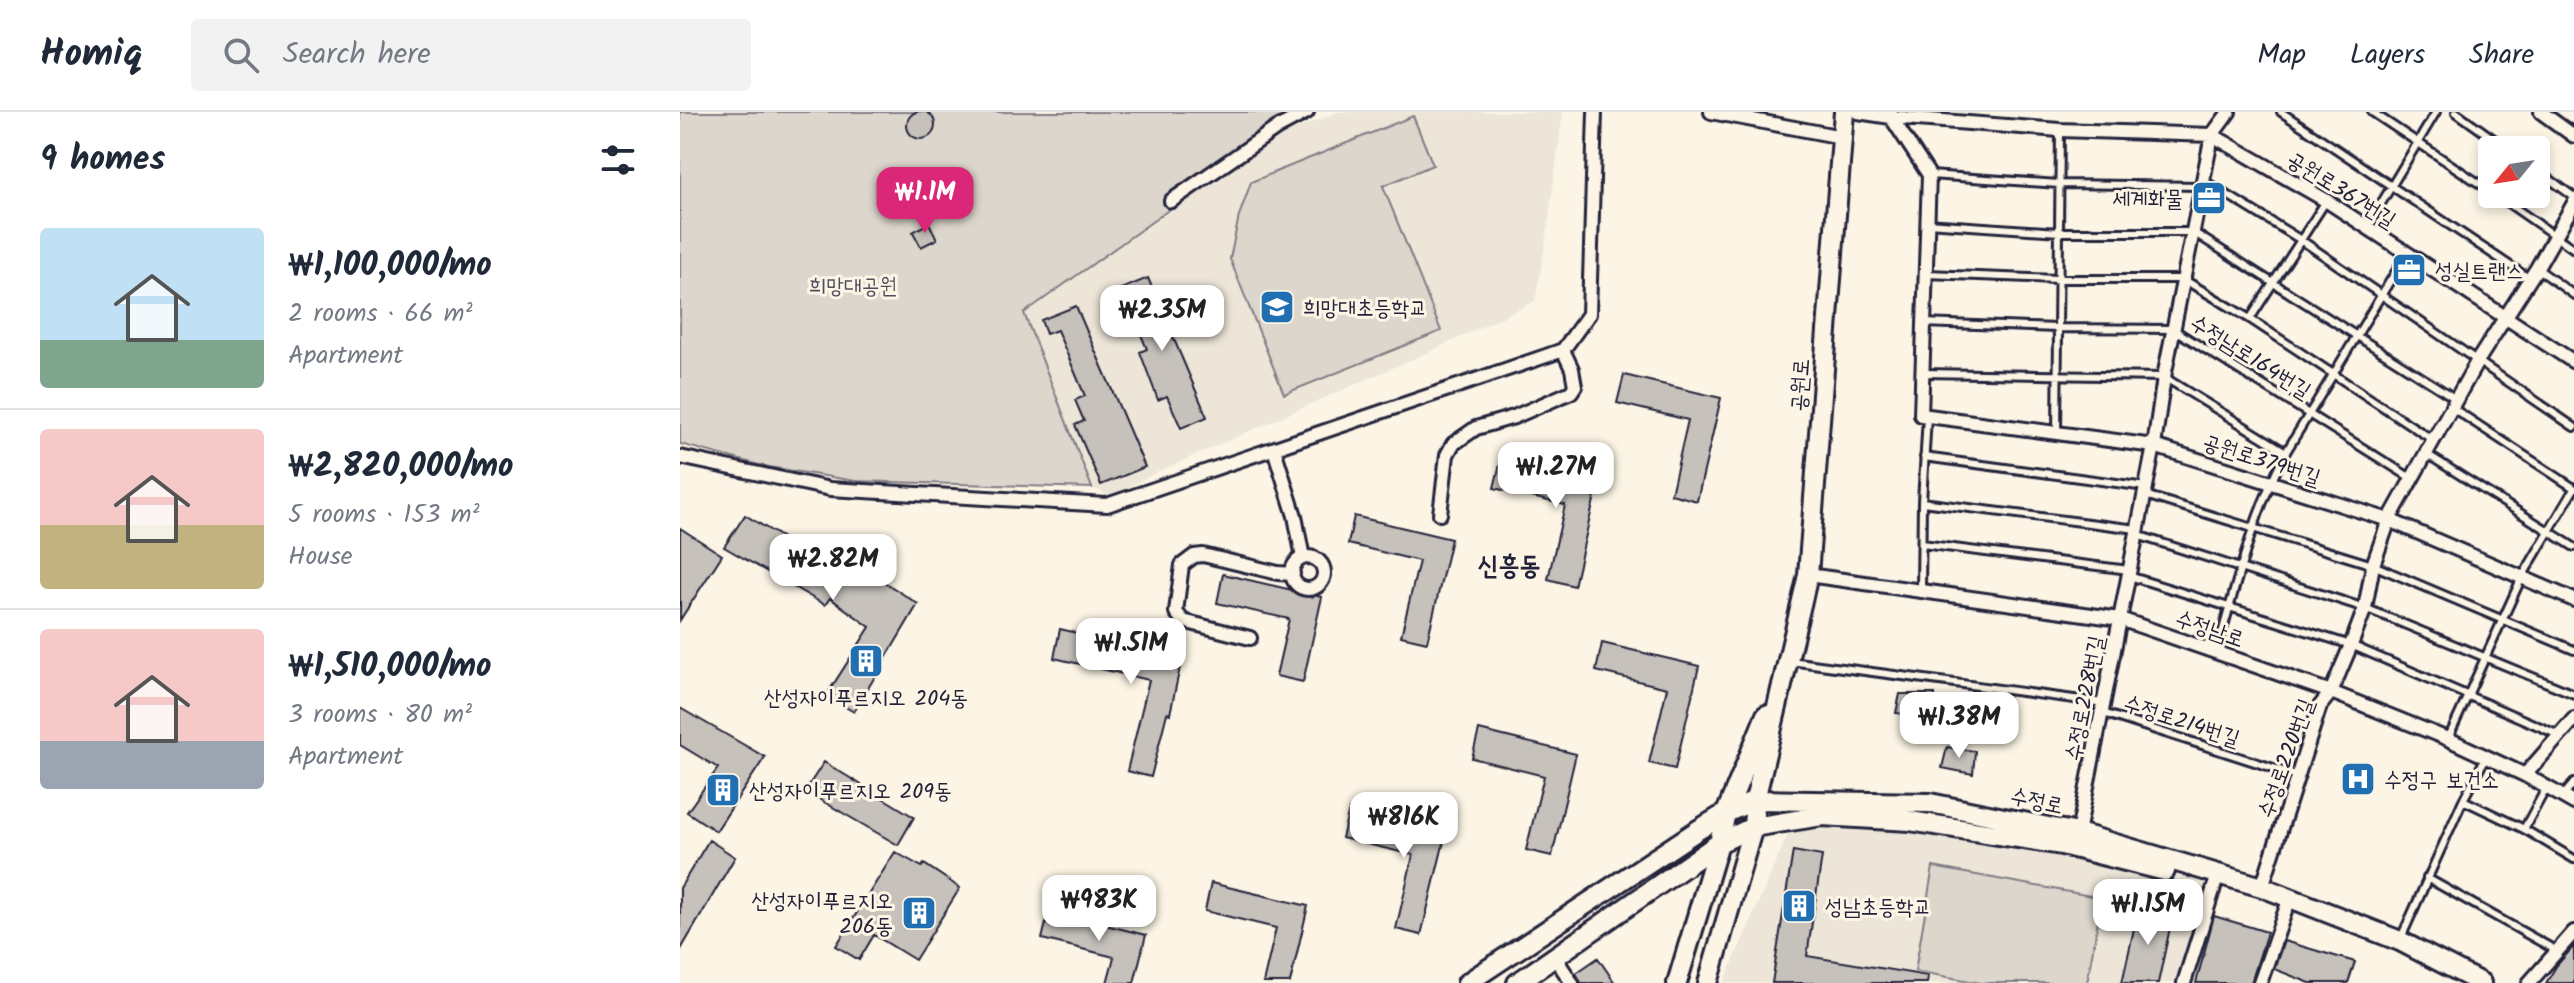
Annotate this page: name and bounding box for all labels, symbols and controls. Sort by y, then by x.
search box [191,19,751,91]
text: Homiq [40,25,143,85]
text: Search here [283,31,431,79]
icon: search [219,33,263,77]
text: Map [2257,33,2306,78]
text: Layers [2350,33,2425,78]
text: Share [2469,33,2534,78]
text: 9 homes [40,133,165,187]
north arrow [2478,136,2550,208]
map controls [2478,136,2550,208]
icon: filters [596,138,640,182]
street label: 공원로367번길 [2279,144,2403,239]
pin: ₩1.1M [869,167,981,235]
text: ₩1.1M [895,172,955,214]
office icon: 세계화물 [2190,179,2228,217]
place label: 세계화물 [2112,183,2183,218]
text: ₩1,100,000/mo [288,239,492,293]
office icon: 성실트랜스 [2390,251,2428,289]
place label: 성실트랜스 [2435,255,2524,290]
icon: home [104,260,200,356]
park label: 희망대공원 [809,270,897,305]
pin: ₩2.35M [1097,285,1227,353]
school or university icon: 희망대초등학교 [1258,288,1296,326]
text: ₩2.35M [1118,290,1206,332]
place label: 희망대초등학교 [1303,292,1427,327]
text: 2 rooms · 66 m² [288,293,473,335]
street label: 수정남로164번길 [2182,307,2317,410]
text: Apartment [288,335,403,377]
street label: 공원로 [1782,357,1821,413]
street label: 공원로379번길 [2198,426,2325,497]
text: ₩2,820,000/mo [288,440,514,494]
pin: ₩1.27M [1491,442,1621,510]
text: ₩1.27M [1516,447,1596,489]
icon: home [104,461,200,557]
text: 5 rooms · 153 m² [288,494,479,536]
pin: ₩2.82M [768,534,898,602]
text: House [288,536,352,578]
text: ₩2.82M [788,539,878,581]
district label: 신흥동 [1478,546,1540,588]
street label: 수정남로 [2170,602,2248,658]
pin: ₩1.51M [1066,618,1196,686]
text: ₩1.51M [1094,623,1168,665]
street label: 수정로228번길 [2057,632,2116,764]
text: ₩1,510,000/mo [288,640,492,694]
building icon: 산성자이푸르지오 204동 [847,642,885,680]
icon: home [104,661,200,757]
place label: 산성자이푸르지오 204동 [764,682,968,717]
street label: 수정로214번길 [2119,687,2244,758]
pin: ₩1.38M [1894,692,2024,760]
text: 3 rooms · 80 m² [288,694,472,736]
street label: 수정로220번길 [2250,694,2325,824]
text: ₩1.38M [1918,697,2000,739]
text: Apartment [288,736,403,778]
hospital icon: 수정구 보건소 [2339,760,2377,798]
place label: 수정구 보건소 [2384,764,2499,799]
building icon: 산성자이푸르지오 209동 [704,771,742,809]
place label: 산성자이푸르지오 209동 [749,775,952,810]
street label: 수정로 [2007,780,2066,825]
pin: ₩816K [1348,792,1460,860]
text: ₩816K [1368,797,1440,839]
pin: ₩983K [1043,875,1155,943]
pin: ₩1.15M [2083,879,2213,947]
text: ₩983K [1060,880,1138,922]
text: ₩1.15M [2111,884,2185,926]
place label: 산성자이푸르지오 206동 [751,885,893,945]
building icon: 성남초등학교 [1780,887,1818,925]
place label: 성남초등학교 [1825,891,1931,926]
building icon: 산성자이푸르지오 206동 [900,894,938,932]

